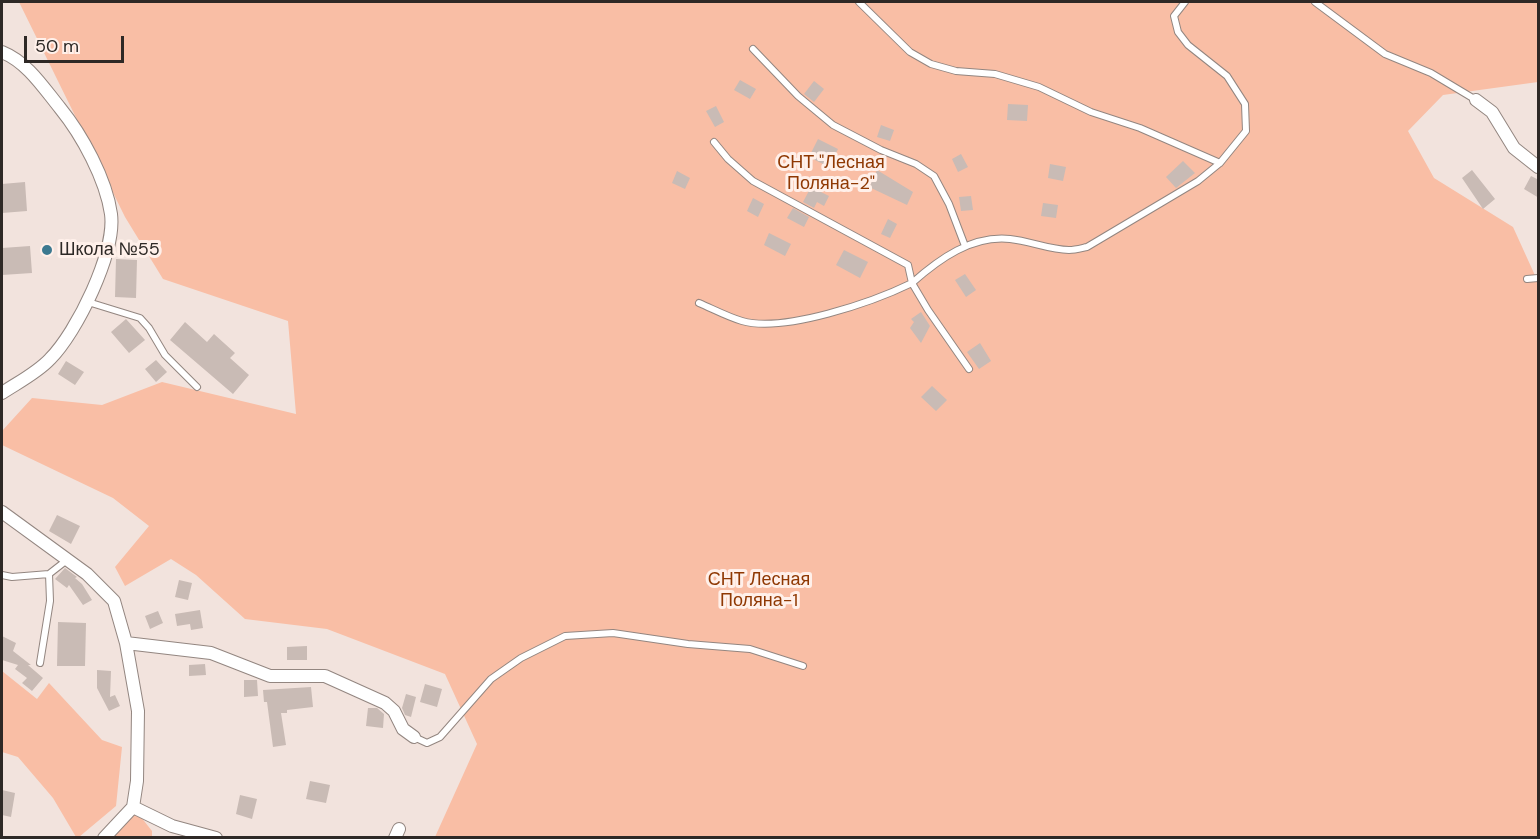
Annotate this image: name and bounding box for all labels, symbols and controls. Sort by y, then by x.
scale bar [27,24,128,62]
text: 50 m [35,34,79,58]
park label: СНТ "Лесная Поляна-2" [777,152,885,195]
place label: Школа №55 [59,239,160,261]
marker: Школа №55 [40,243,54,257]
park label: СНТ Лесная Поляна-1 [708,569,810,612]

